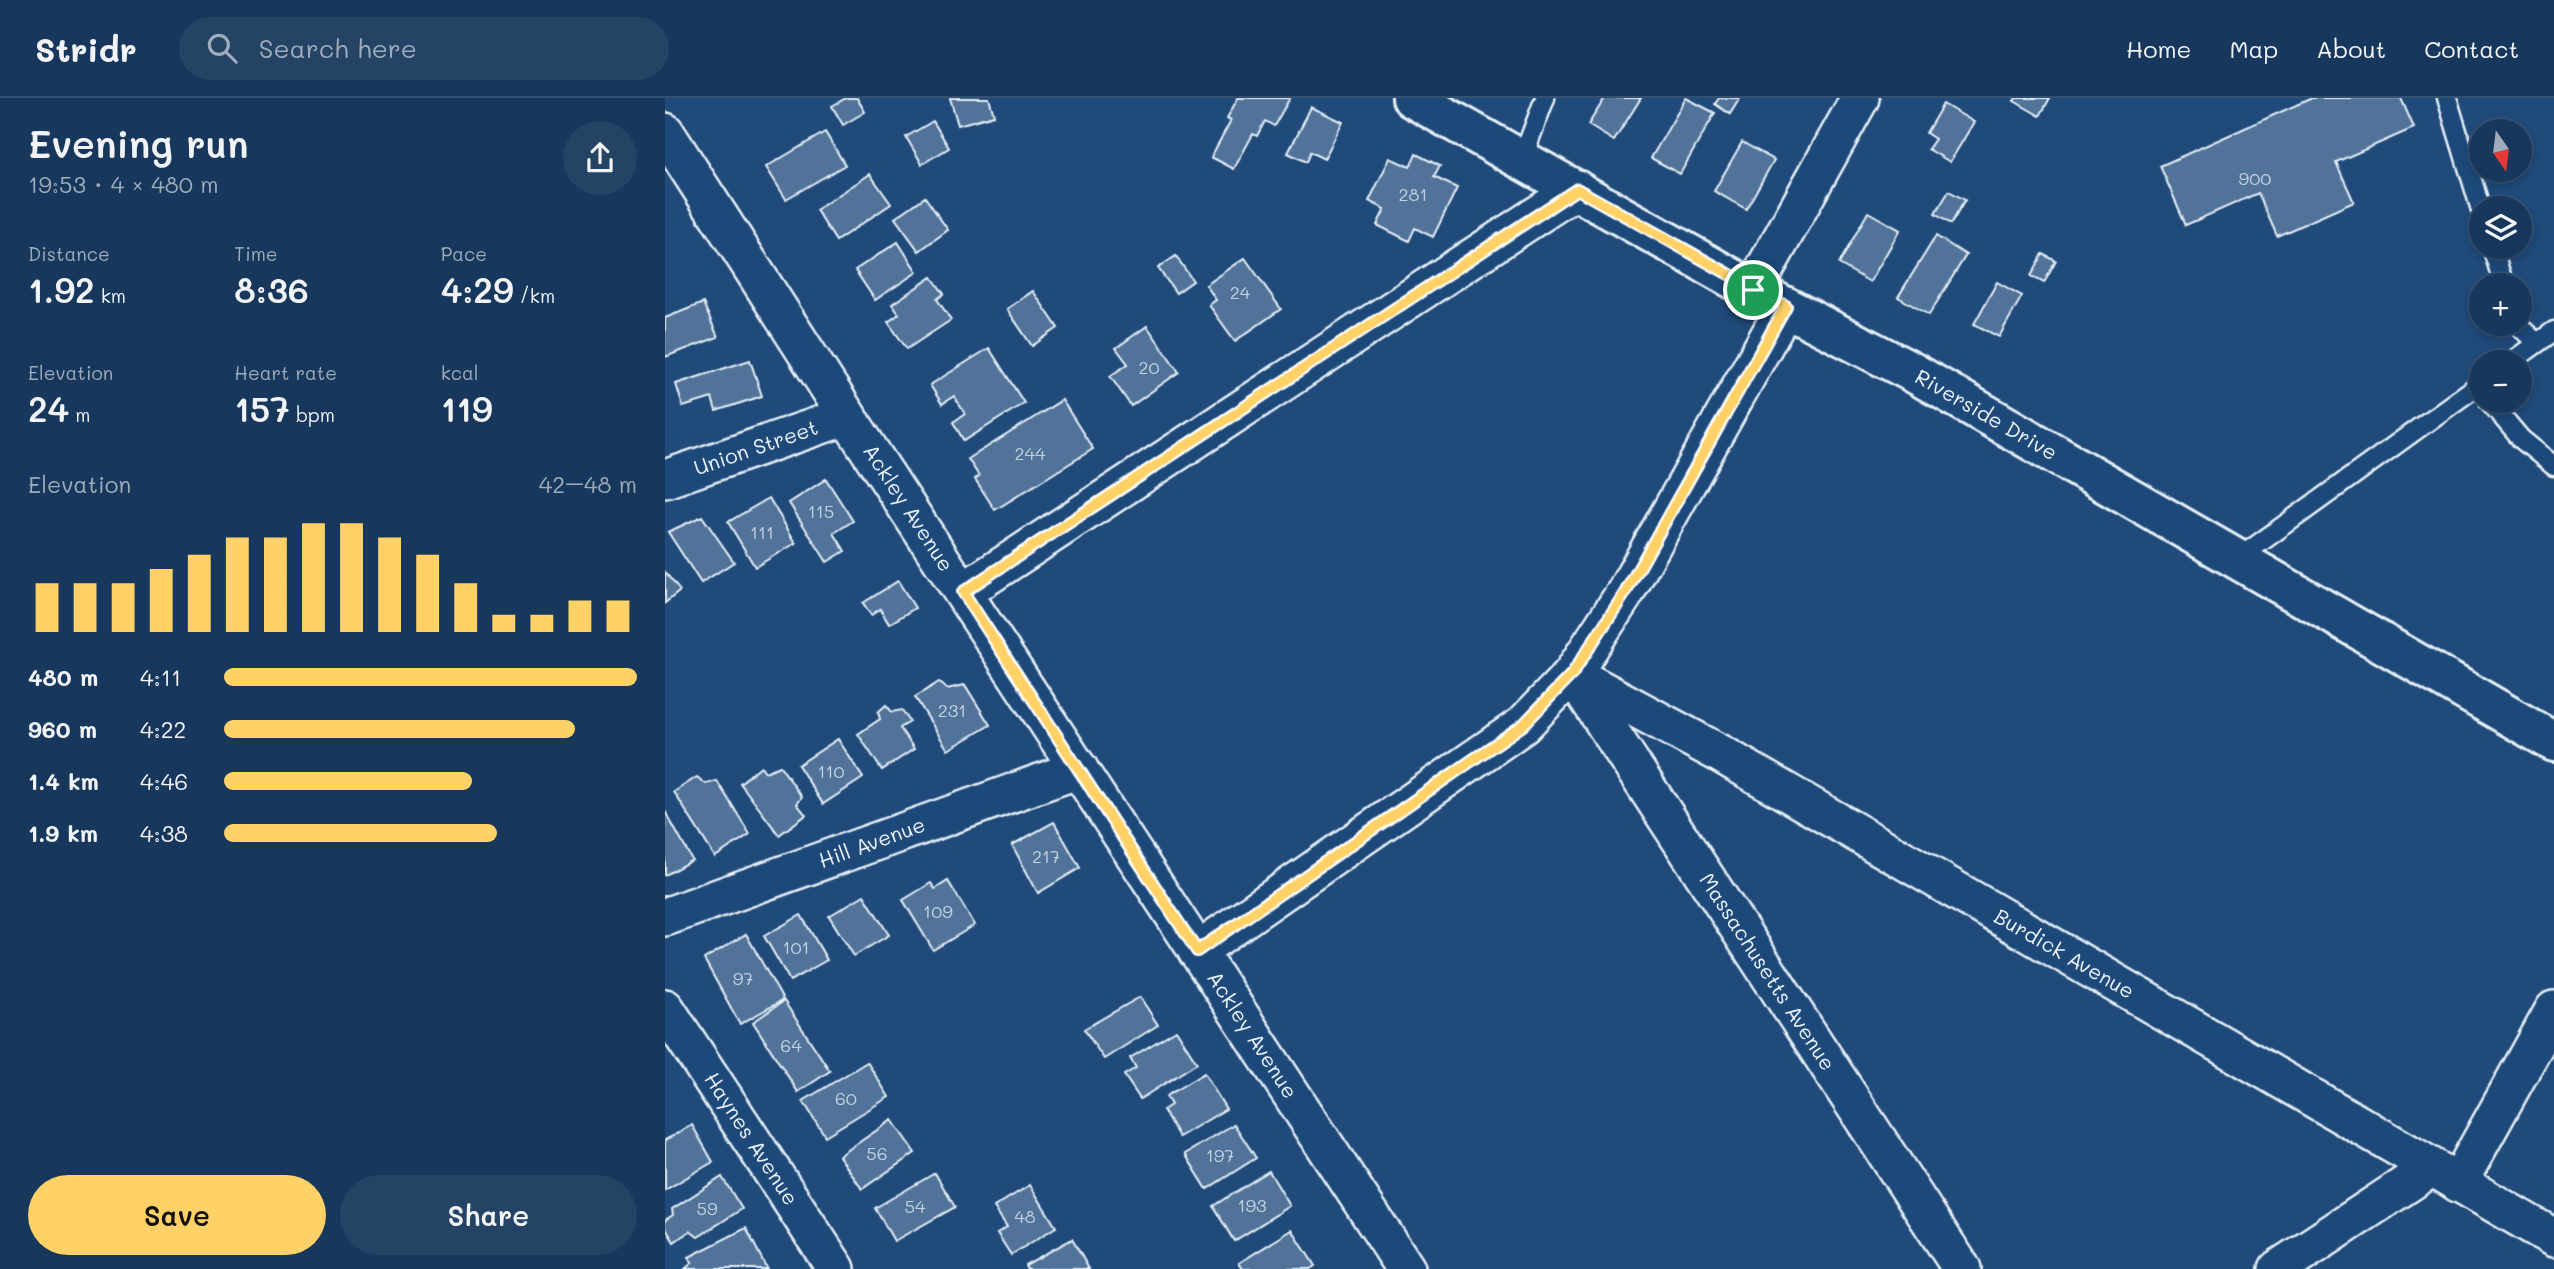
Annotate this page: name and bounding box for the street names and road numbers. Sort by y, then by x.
street label: Riverside Drive [1911,362,2063,465]
street label: Union Street [690,413,821,480]
street label: Ackley Avenue [858,438,961,576]
street label: Hill Avenue [815,810,928,873]
street label: Massachusetts Avenue [1694,867,1842,1075]
street label: Burdick Avenue [1990,902,2140,1004]
street label: Ackley Avenue [1202,965,1305,1103]
street label: Haynes Avenue [699,1067,805,1210]

